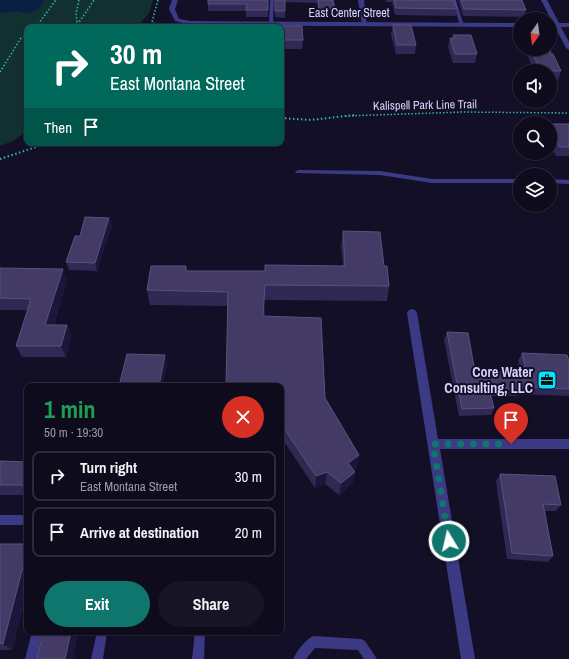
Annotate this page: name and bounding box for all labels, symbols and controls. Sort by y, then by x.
street label: East Center Street [309,5,390,21]
north arrow [513,12,557,56]
map controls [513,12,557,212]
text: 30 m [110,35,162,73]
icon: right [44,40,96,92]
button: sound [513,64,557,108]
text: East Montana Street [110,71,245,96]
street label: Kalispell Park Line Trail [373,96,477,114]
icon: arrive [80,116,102,138]
button: search [513,116,557,160]
text: Then [44,117,72,138]
button: layers [513,168,557,212]
place label: Core Water Consulting, LLC [444,363,534,397]
office icon: Core Water Consulting, LLC [536,369,558,391]
text: 1 min [44,393,95,425]
button: close [222,396,264,438]
pin [494,403,528,444]
icon: arrive [500,409,522,431]
text: 50 m · 19:30 [44,424,103,441]
text: Turn right [80,457,137,478]
icon: right [46,465,68,487]
text: 30 m [235,466,262,487]
text: East Montana Street [80,478,177,495]
position arrow [428,520,470,562]
icon: arrive [46,521,68,543]
text: Arrive at destination [80,522,199,543]
text: 20 m [235,522,262,543]
button: Exit [44,581,150,627]
button: Share [158,581,264,627]

